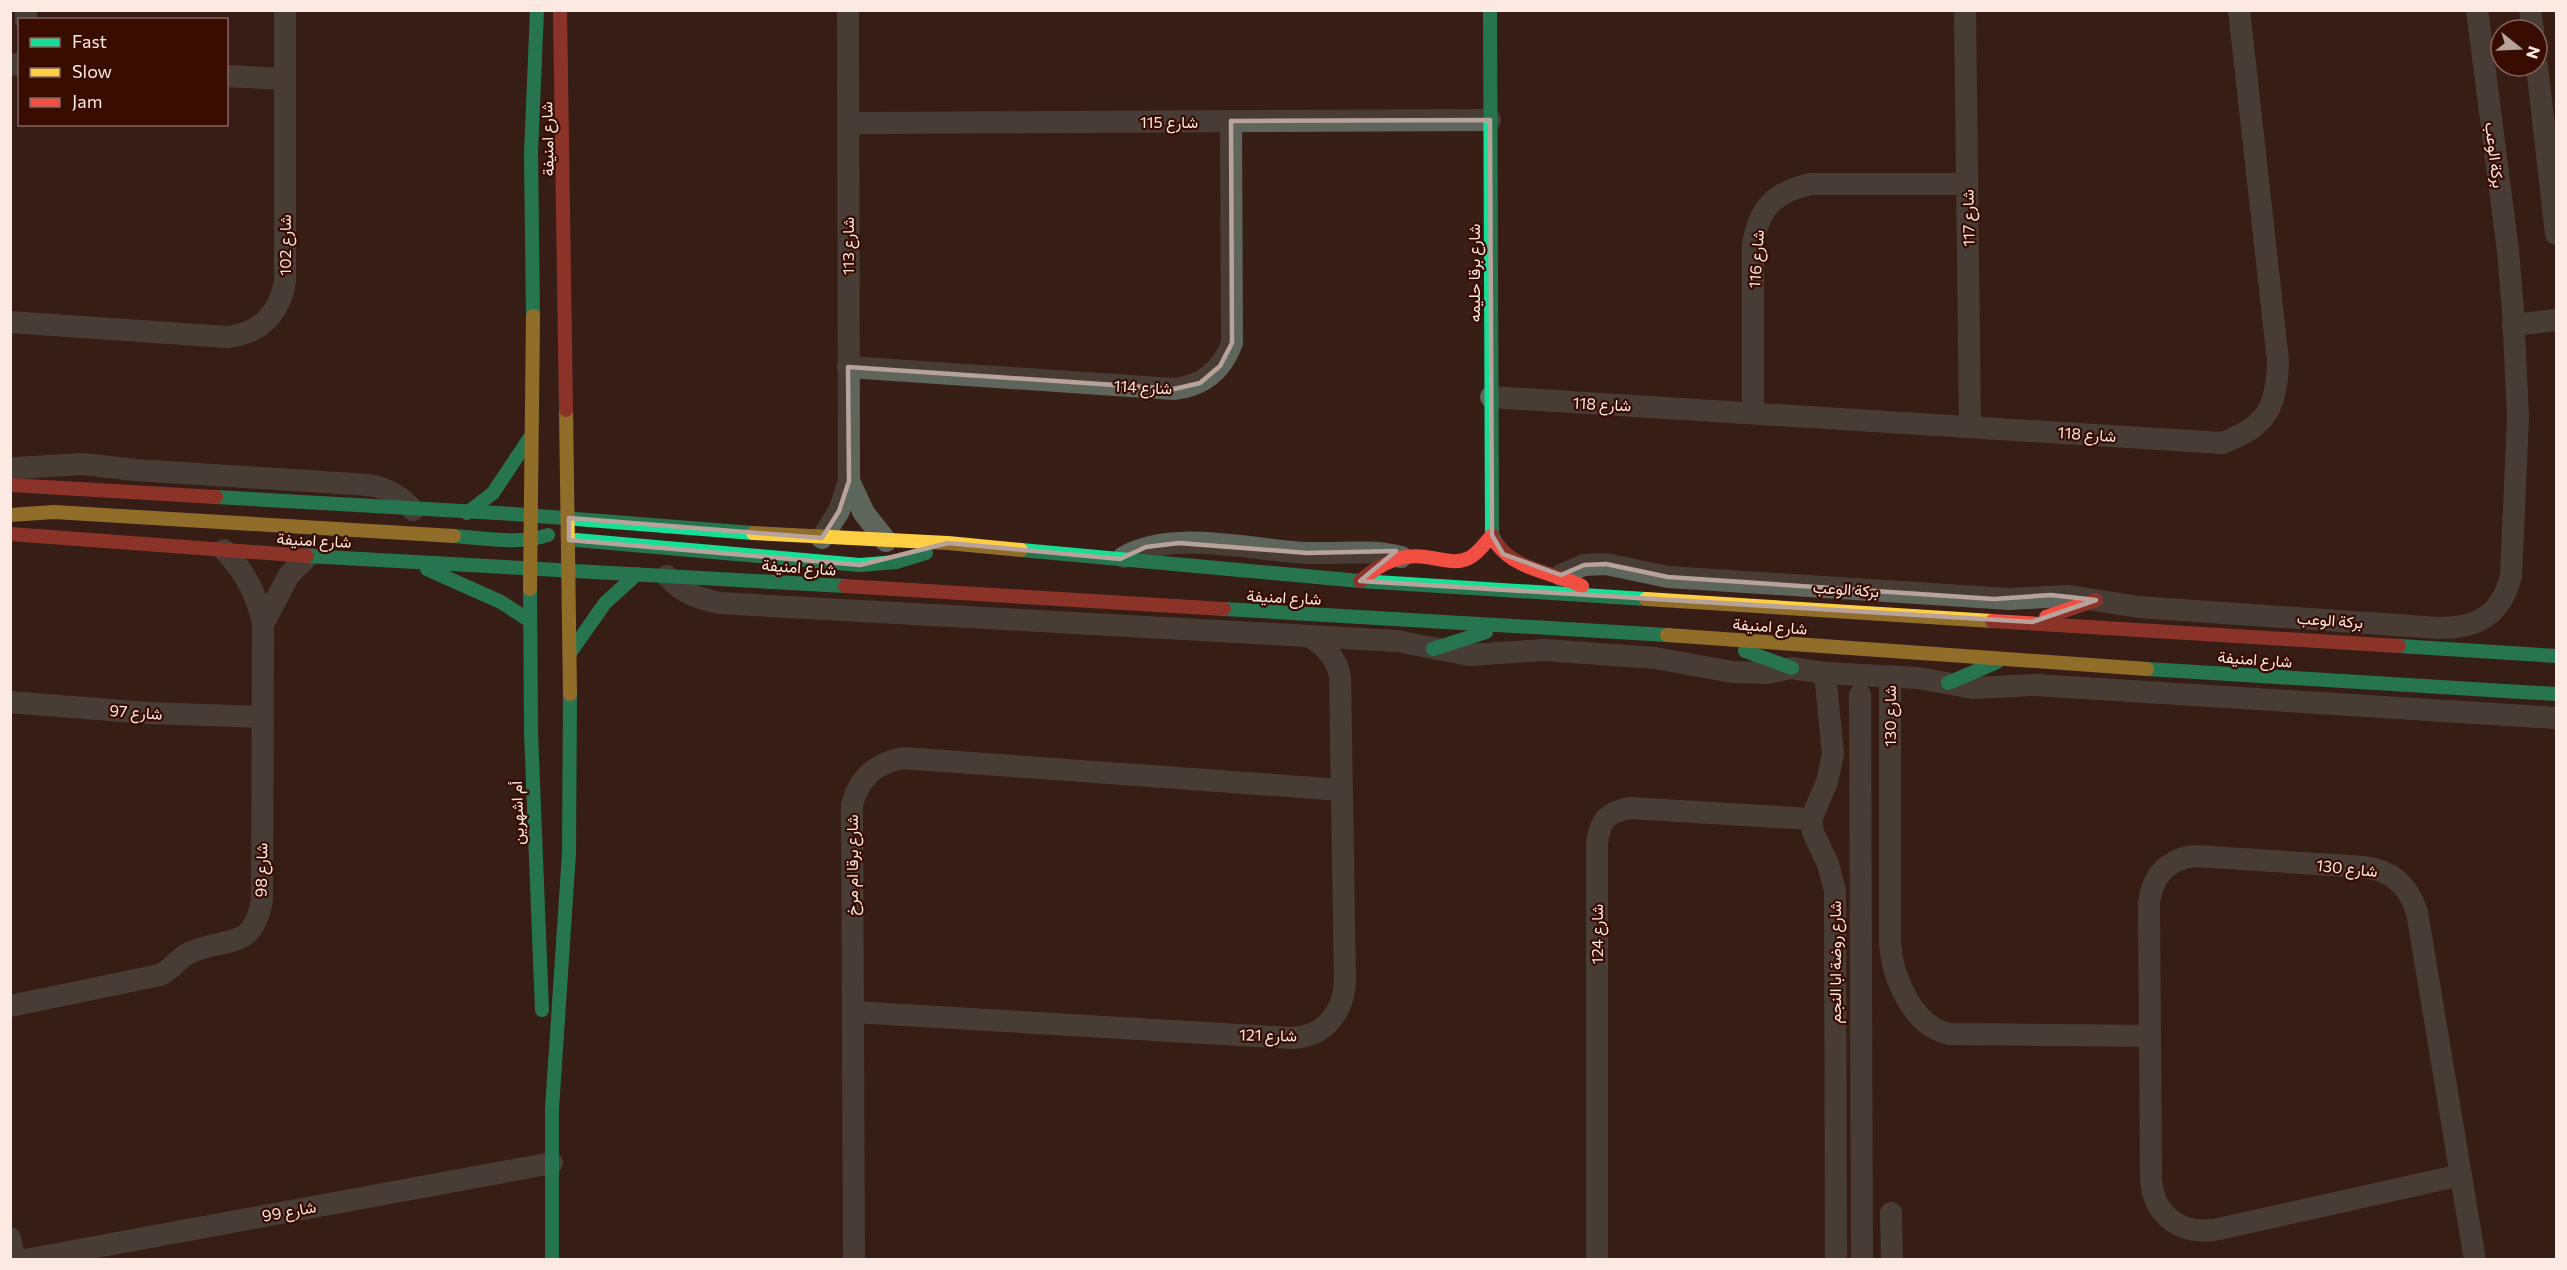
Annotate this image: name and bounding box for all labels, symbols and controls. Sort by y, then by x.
legend [18,18,228,126]
north arrow [2489,18,2549,78]
text: Fast [72,30,107,52]
text: N [2523,44,2545,61]
text: Slow [72,60,112,82]
text: Jam [72,90,102,112]
street label: شارع امنيفة [536,101,560,177]
street label: شارع 115 [1140,112,1198,134]
street label: بركة الوعب [2480,121,2509,189]
street label: شارع 117 [1958,189,1980,247]
street label: شارع 102 [275,214,297,276]
street label: شارع 113 [838,217,860,275]
street label: شارع برقا حليمه [1464,224,1486,322]
street label: شارع 116 [1744,229,1770,289]
street label: شارع 114 [1113,375,1173,401]
street label: شارع 118 [1572,392,1632,418]
street label: شارع 118 [2057,422,2117,448]
street label: شارع امنيفة [276,528,352,554]
street label: شارع امنيفة [761,554,837,582]
street label: بركة الوعب [1812,577,1880,602]
street label: شارع امنيفة [1246,585,1322,611]
street label: بركة الوعب [2296,608,2364,633]
street label: شارع امنيفة [1732,613,1808,641]
street label: شارع امنيفة [2217,646,2293,674]
street label: شارع 130 [1880,685,1902,747]
street label: شارع 97 [109,700,163,726]
street label: أم اشهرين [506,780,529,845]
street label: شارع برقا ام مرخ [842,814,864,916]
street label: شارع 98 [251,842,273,898]
street label: شارع 130 [2315,855,2379,883]
street label: شارع روضة ابا النجم [1825,901,1847,1023]
street label: شارع 124 [1587,904,1609,964]
street label: شارع 121 [1239,1024,1297,1048]
street label: شارع 99 [260,1196,318,1228]

